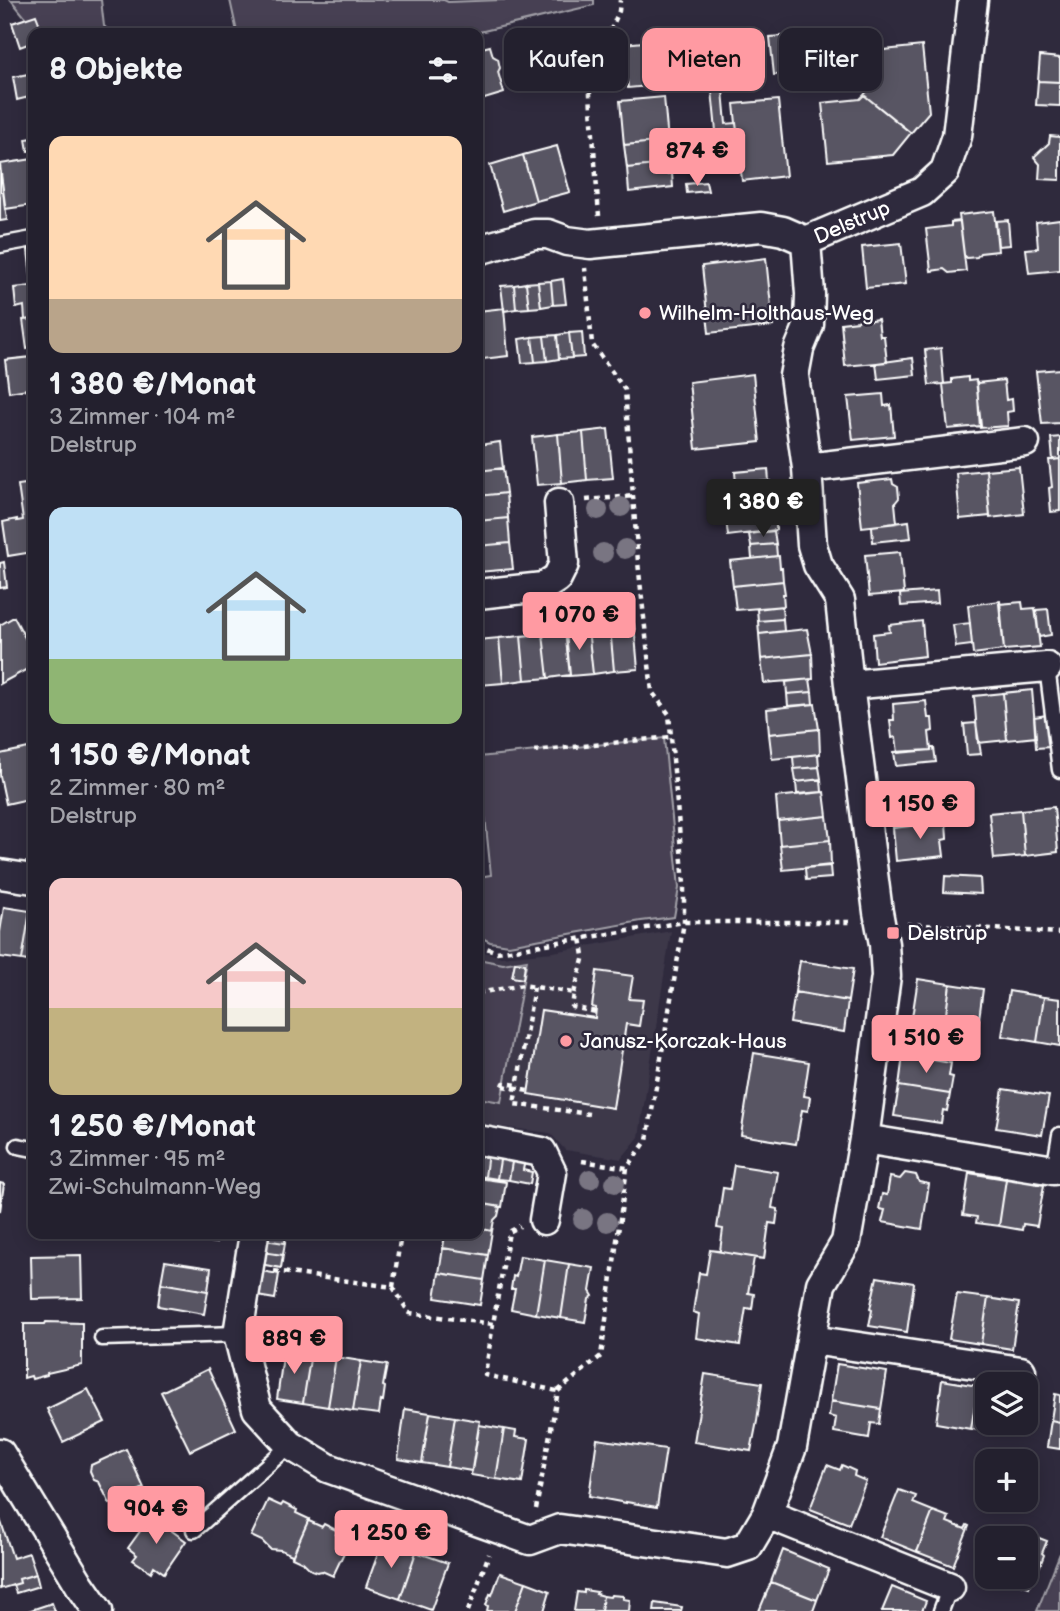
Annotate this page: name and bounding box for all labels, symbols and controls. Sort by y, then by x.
chip: Kaufen [504,28,628,91]
chip: Mieten [642,28,765,91]
chip: Filter [779,28,882,91]
icon: filters [424,51,462,89]
text: 8 Objekte [49,52,183,88]
pin: 874 € [648,128,746,188]
text: 874 € [665,137,729,165]
icon: home [193,182,319,308]
street label: Delstrup [810,195,894,250]
place label: Wilhelm-Holthaus-Weg [659,301,874,326]
marker: Wilhelm-Holthaus-Weg [637,305,653,321]
text: 1 380 €/Monat [49,367,256,403]
text: 3 Zimmer · 104 m² [49,403,235,431]
text: Delstrup [49,431,137,459]
pin: 1 380 € [698,480,828,539]
text: 1 380 € [722,488,804,516]
icon: home [193,553,319,679]
pin: 1 070 € [514,592,644,652]
text: 1 070 € [539,601,619,629]
text: 1 150 €/Monat [49,738,250,774]
text: 2 Zimmer · 80 m² [49,774,225,802]
pin: 1 150 € [855,782,985,841]
text: 1 150 € [882,790,958,818]
text: Delstrup [49,802,137,830]
place label: Delstrup [907,921,987,946]
icon: home [193,924,319,1050]
marker: Delstrup [885,925,901,941]
pin: 1 510 € [861,1016,991,1075]
text: 1 510 € [888,1024,964,1052]
place label: Janusz-Korczak-Haus [580,1029,787,1054]
marker: Janusz-Korczak-Haus [558,1033,574,1049]
text: 1 250 €/Monat [49,1109,256,1145]
text: 3 Zimmer · 95 m² [49,1145,225,1173]
text: Zwi-Schulmann-Weg [49,1173,261,1201]
pin: 889 € [245,1316,343,1376]
text: 889 € [262,1325,326,1353]
map controls [975,1372,1038,1589]
button: layers [975,1372,1038,1435]
button: + [975,1449,1038,1512]
pin: 904 € [107,1486,205,1546]
text: 904 € [124,1495,188,1523]
pin: 1 250 € [326,1510,456,1570]
text: 1 250 € [351,1519,431,1547]
button: − [975,1526,1038,1589]

